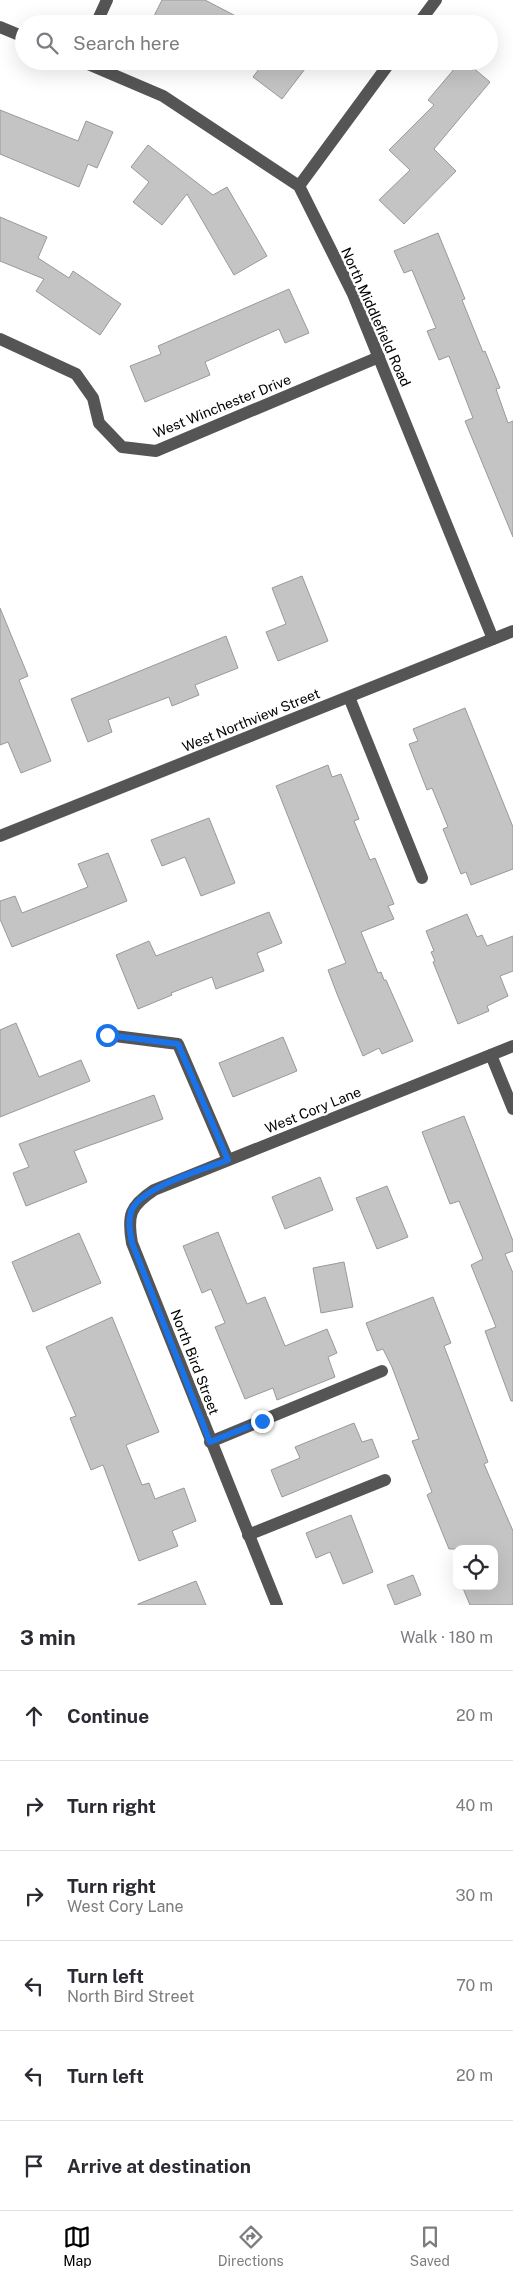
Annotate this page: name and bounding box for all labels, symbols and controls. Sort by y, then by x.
search box [15,15,498,70]
icon: search [33,29,61,57]
text: Search here [73,32,180,54]
street label: North Middlefield Road [338,245,414,389]
street label: West Winchester Drive [151,371,293,441]
street label: West Northview Street [180,685,322,755]
route start [96,1024,119,1047]
street label: West Cory Lane [263,1083,363,1137]
street label: North Bird Street [168,1307,222,1417]
route end [251,1410,274,1433]
map controls [453,1545,498,1590]
button: locate [453,1545,498,1590]
text: 3 min [20,1625,76,1650]
text: Walk · 180 m [400,1628,493,1647]
icon: ahead [20,1702,48,1730]
text: Continue [67,1705,149,1727]
text: 20 m [456,1706,493,1725]
icon: right [20,1792,48,1820]
text: Turn right [67,1795,156,1817]
text: 40 m [455,1796,493,1815]
text: Turn right [67,1875,156,1897]
icon: right [20,1882,48,1910]
text: 30 m [456,1886,493,1905]
text: West Cory Lane [67,1897,184,1916]
text: Turn left [67,1965,144,1987]
icon: left [20,1972,48,2000]
text: 70 m [456,1976,493,1995]
text: North Bird Street [67,1987,194,2006]
icon: left [20,2062,48,2090]
text: Turn left [67,2065,144,2087]
text: 20 m [456,2066,493,2085]
icon: arrive [20,2152,48,2180]
text: Arrive at destination [67,2155,251,2177]
tab: Map [63,2223,92,2269]
tab: Directions [218,2223,284,2269]
tab: Saved [410,2223,450,2269]

